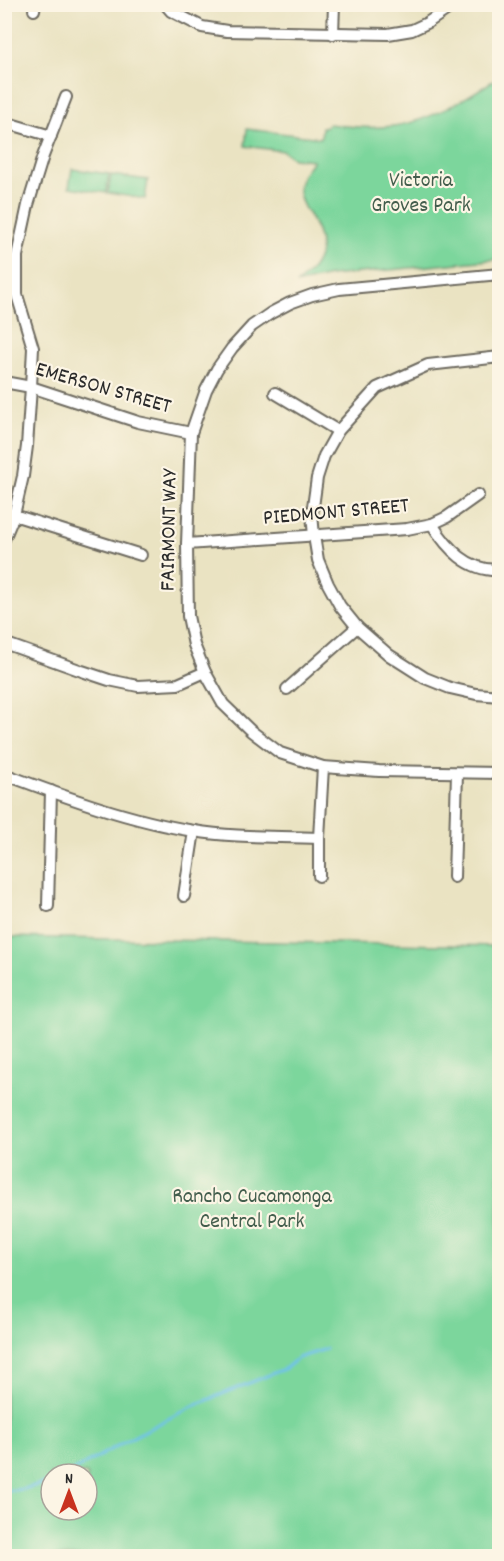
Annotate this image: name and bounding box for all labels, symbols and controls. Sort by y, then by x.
park label: Victoria Groves Park [371,166,471,222]
street label: EMERSON STREET [32,355,175,423]
street label: FAIRMONT WAY [153,468,187,591]
street label: PIEDMONT STREET [262,491,410,535]
park label: Rancho Cucamonga Central Park [172,1182,332,1238]
north arrow [39,1462,99,1522]
text: N [65,1468,73,1491]

